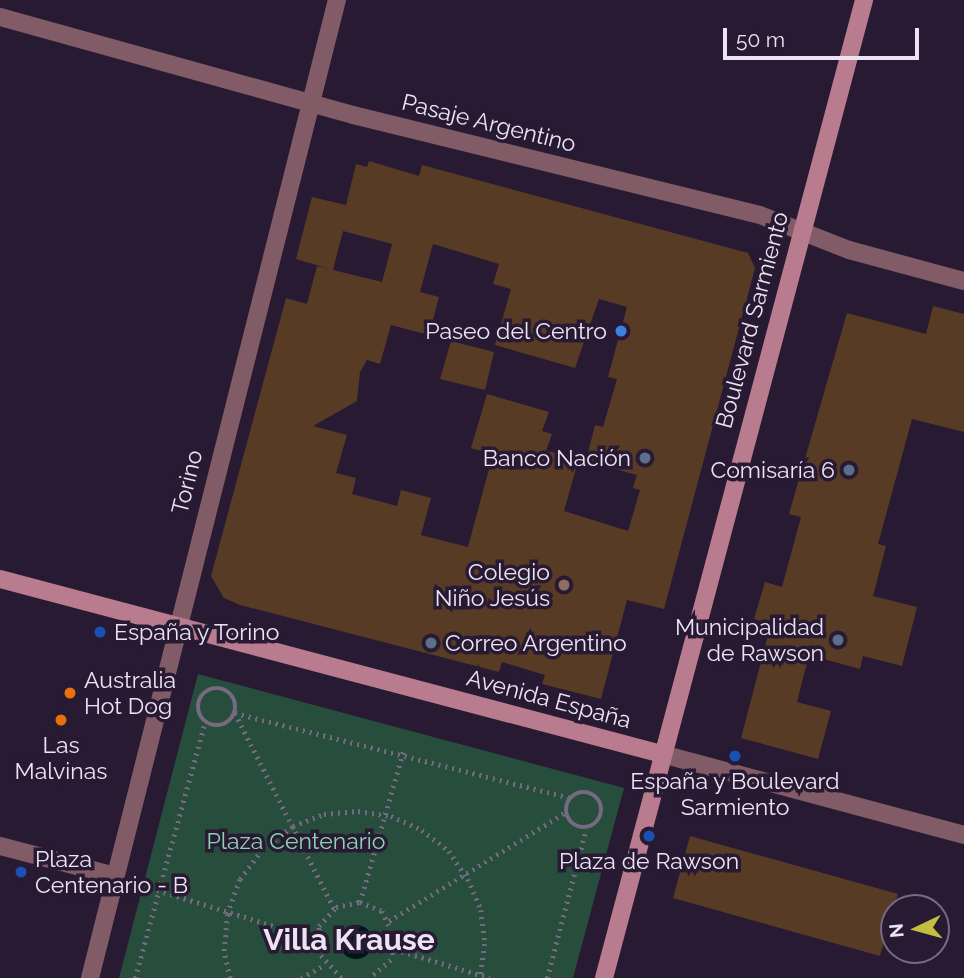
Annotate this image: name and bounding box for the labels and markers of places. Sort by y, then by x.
place label: Paseo del Centro [425,317,607,345]
marker: Paseo del Centro [613,323,629,339]
place label: Banco Nación [483,444,631,472]
marker: Banco Nación [637,450,653,466]
place label: Comisaría 6 [710,456,835,484]
marker: Comisaría 6 [841,462,857,478]
place label: Colegio Niño Jesús [434,558,550,612]
marker: Colegio Niño Jesús [556,577,572,593]
place label: Municipalidad de Rawson [675,613,824,667]
place label: España y Torino [114,618,281,646]
marker: España y Torino [92,624,108,640]
place label: Correo Argentino [445,629,627,657]
marker: Municipalidad de Rawson [830,632,846,648]
marker: Correo Argentino [423,635,439,651]
place label: Australia Hot Dog [84,666,176,720]
marker: Australia Hot Dog [62,685,78,701]
marker: Las Malvinas [53,712,69,728]
place label: Las Malvinas [15,731,107,785]
marker: España y Boulevard Sarmiento [727,748,743,764]
place label: España y Boulevard Sarmiento [630,767,840,821]
marker: Plaza de Rawson [641,828,657,844]
place label: Plaza Centenario - B [35,845,188,899]
place label: Plaza de Rawson [559,847,739,875]
marker: Plaza Centenario - B [13,864,29,880]

